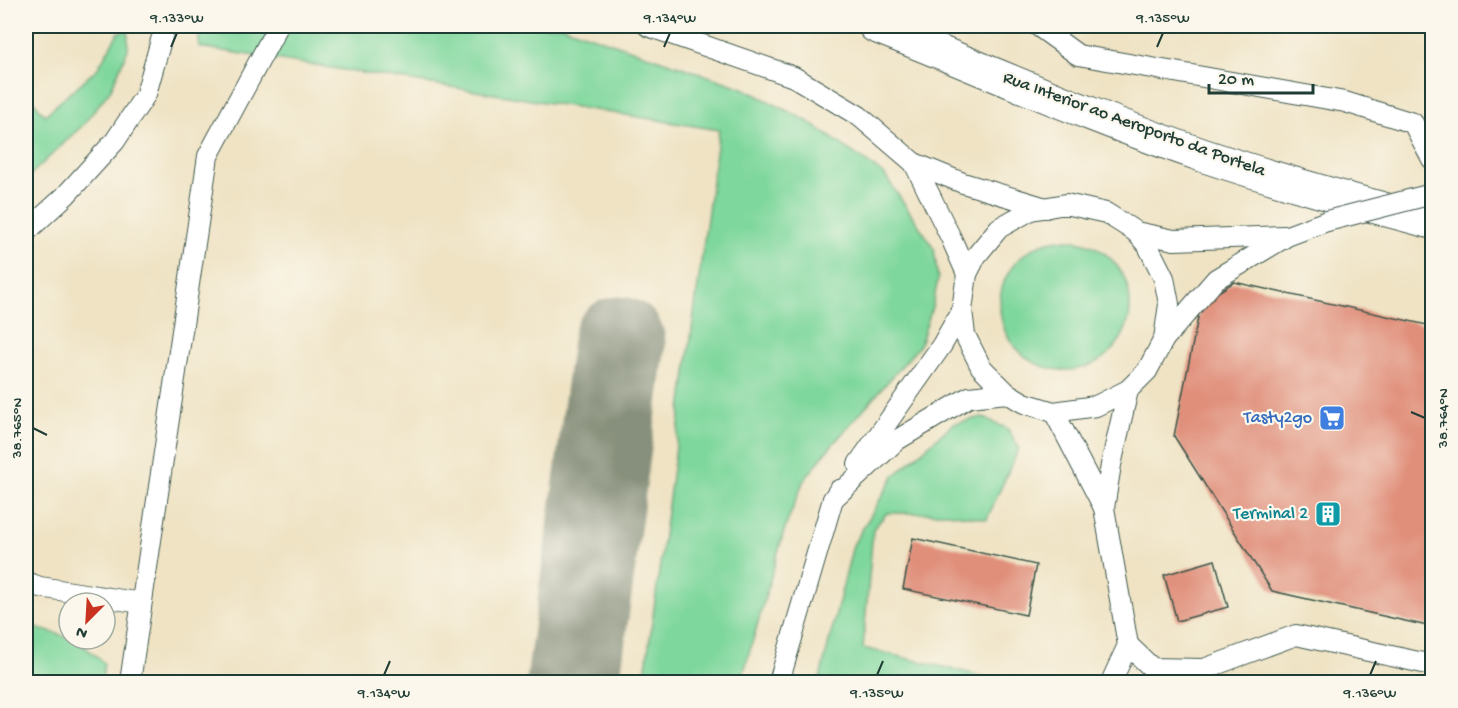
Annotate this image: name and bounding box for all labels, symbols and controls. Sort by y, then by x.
text: 9.133°W [149,10,204,28]
text: 9.134°W [643,10,697,28]
text: 9.135°W [1135,10,1190,28]
scale bar [1209,57,1312,95]
street label: Rua Interior ao Aeroporto da Portela [1000,68,1269,183]
text: 20 m [1218,70,1254,91]
text: 38.764°N [1435,388,1453,449]
text: 38.765°N [9,398,27,459]
supermarket icon: Tasty2go [1317,403,1347,433]
place label: Tasty2go [1243,408,1312,429]
building icon: Terminal 2 [1313,499,1343,529]
place label: Terminal 2 [1232,504,1308,525]
north arrow [57,591,117,651]
text: N [73,620,91,642]
text: 9.134°W [357,685,411,703]
text: 9.135°W [849,685,904,703]
text: 9.136°W [1342,685,1397,703]

